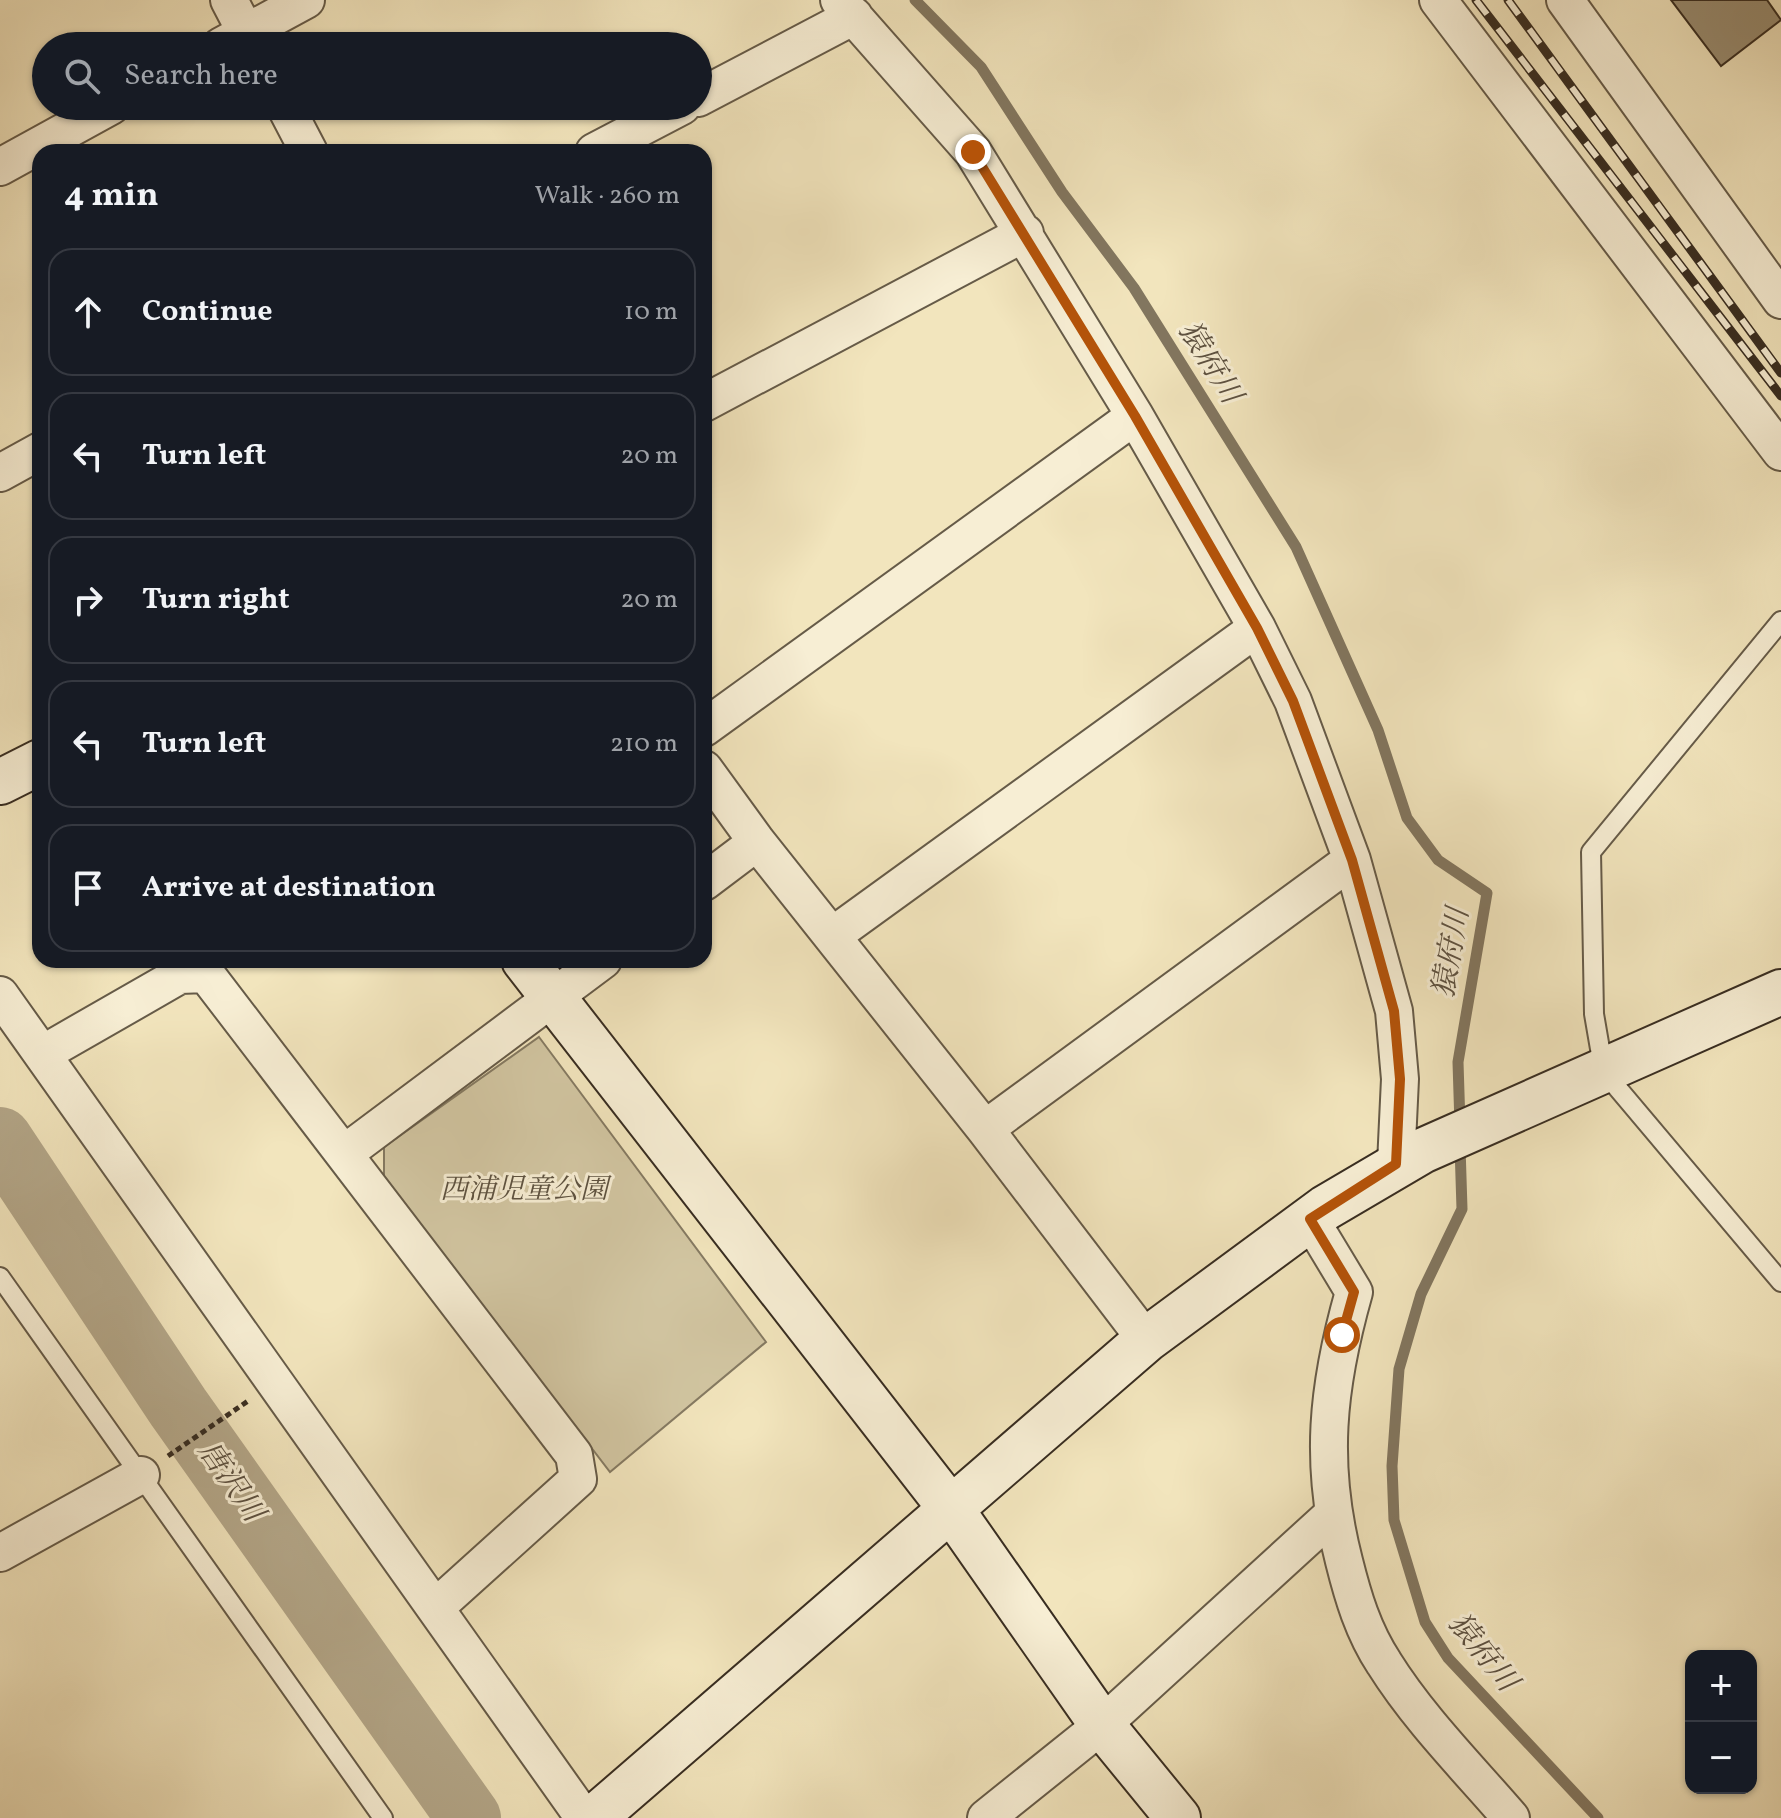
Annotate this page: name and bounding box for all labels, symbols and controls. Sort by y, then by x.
search box [32,32,712,120]
icon: search [60,54,104,98]
text: Search here [124,55,278,97]
route end [955,134,991,170]
text: 4 min [64,173,159,220]
text: Walk · 260 m [534,178,680,214]
icon: ahead [66,290,110,334]
text: Continue [142,291,273,333]
text: 10 m [624,294,678,330]
water label: 猿府川 [1167,314,1252,415]
icon: left [66,434,110,478]
text: Turn left [142,435,266,477]
text: 20 m [620,438,678,474]
icon: right [66,578,110,622]
text: Turn right [142,579,290,621]
text: 20 m [620,582,678,618]
icon: left [66,722,110,766]
text: Turn left [142,723,266,765]
text: 210 m [610,726,678,762]
icon: arrive [66,866,110,910]
text: Arrive at destination [142,867,436,909]
water label: 猿府川 [1424,902,1481,1001]
park label: 西浦児童公園 [440,1171,612,1210]
route start [1324,1317,1360,1353]
water label: 唐沢川 [187,1433,275,1533]
water label: 猿府川 [1437,1605,1529,1704]
map controls [1685,1650,1757,1794]
button: + [1685,1650,1757,1722]
button: − [1685,1722,1757,1794]

